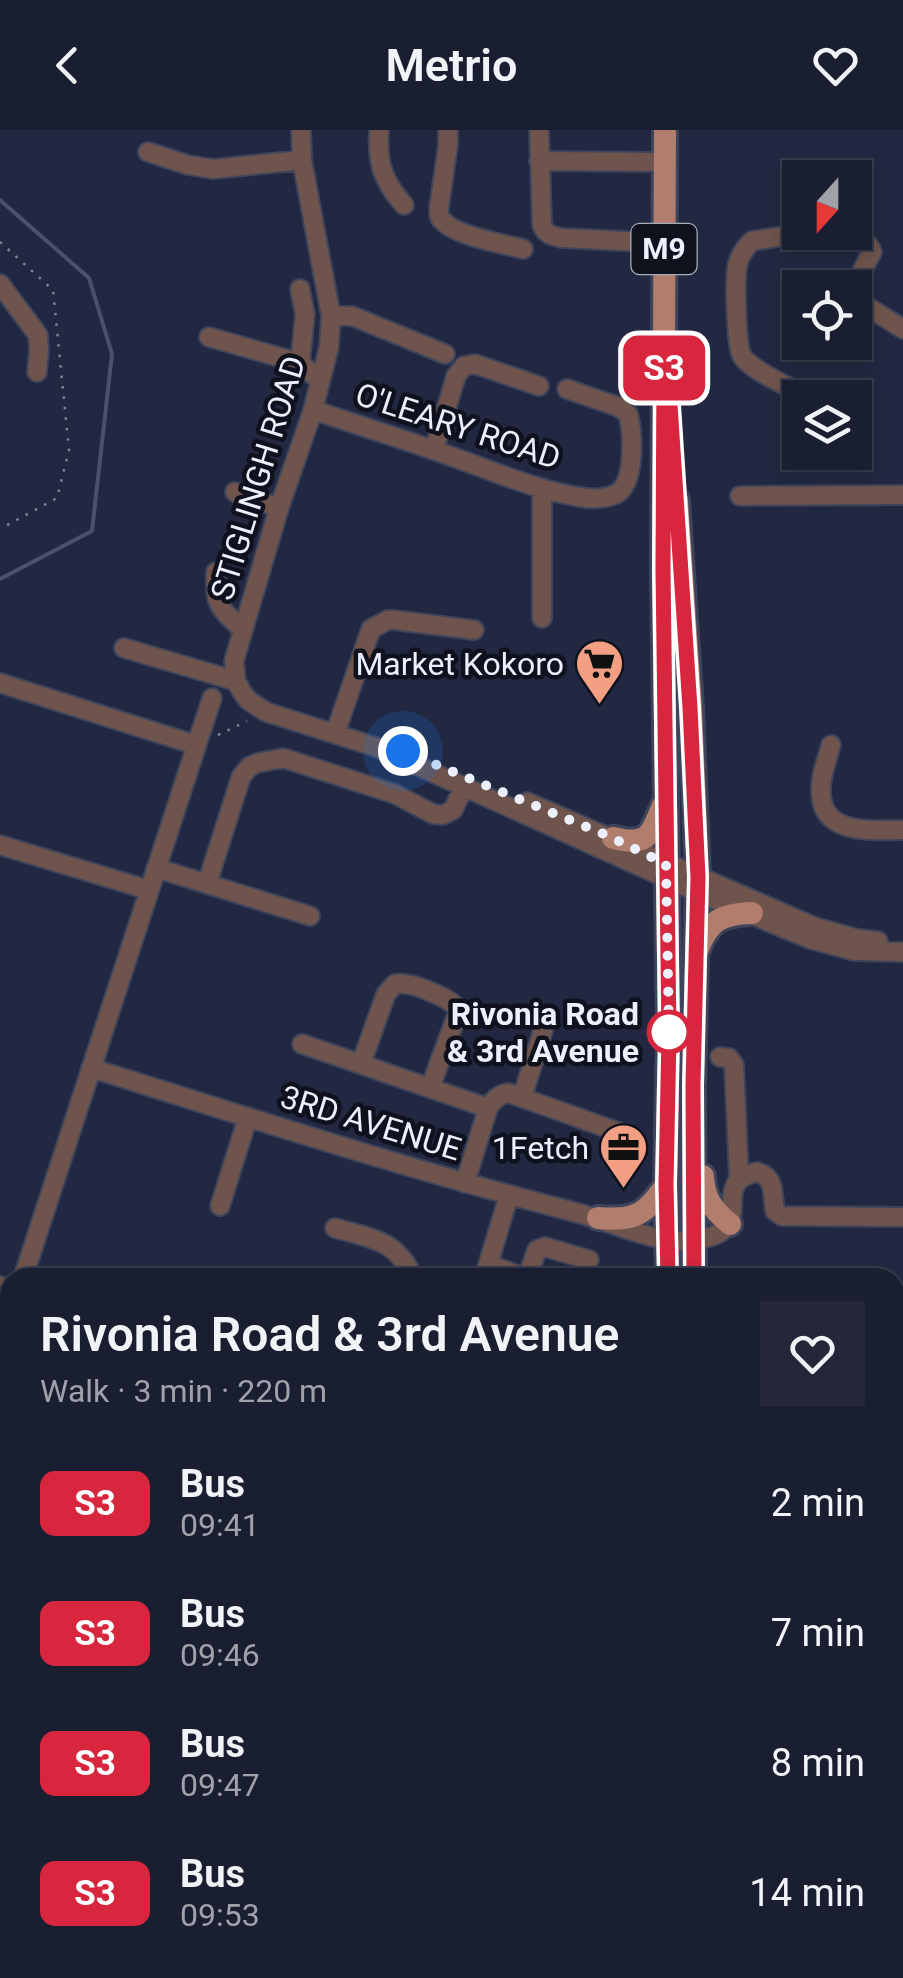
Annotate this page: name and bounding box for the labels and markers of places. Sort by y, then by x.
supermarket icon: Market Kokoro [573,638,625,706]
place label: Market Kokoro [355,645,564,683]
place label: Rivonia Road & 3rd Avenue [447,995,639,1070]
marker: Rivonia Road & 3rd Avenue [648,1011,690,1053]
office icon: 1Fetch [598,1122,650,1190]
place label: 1Fetch [492,1129,589,1167]

